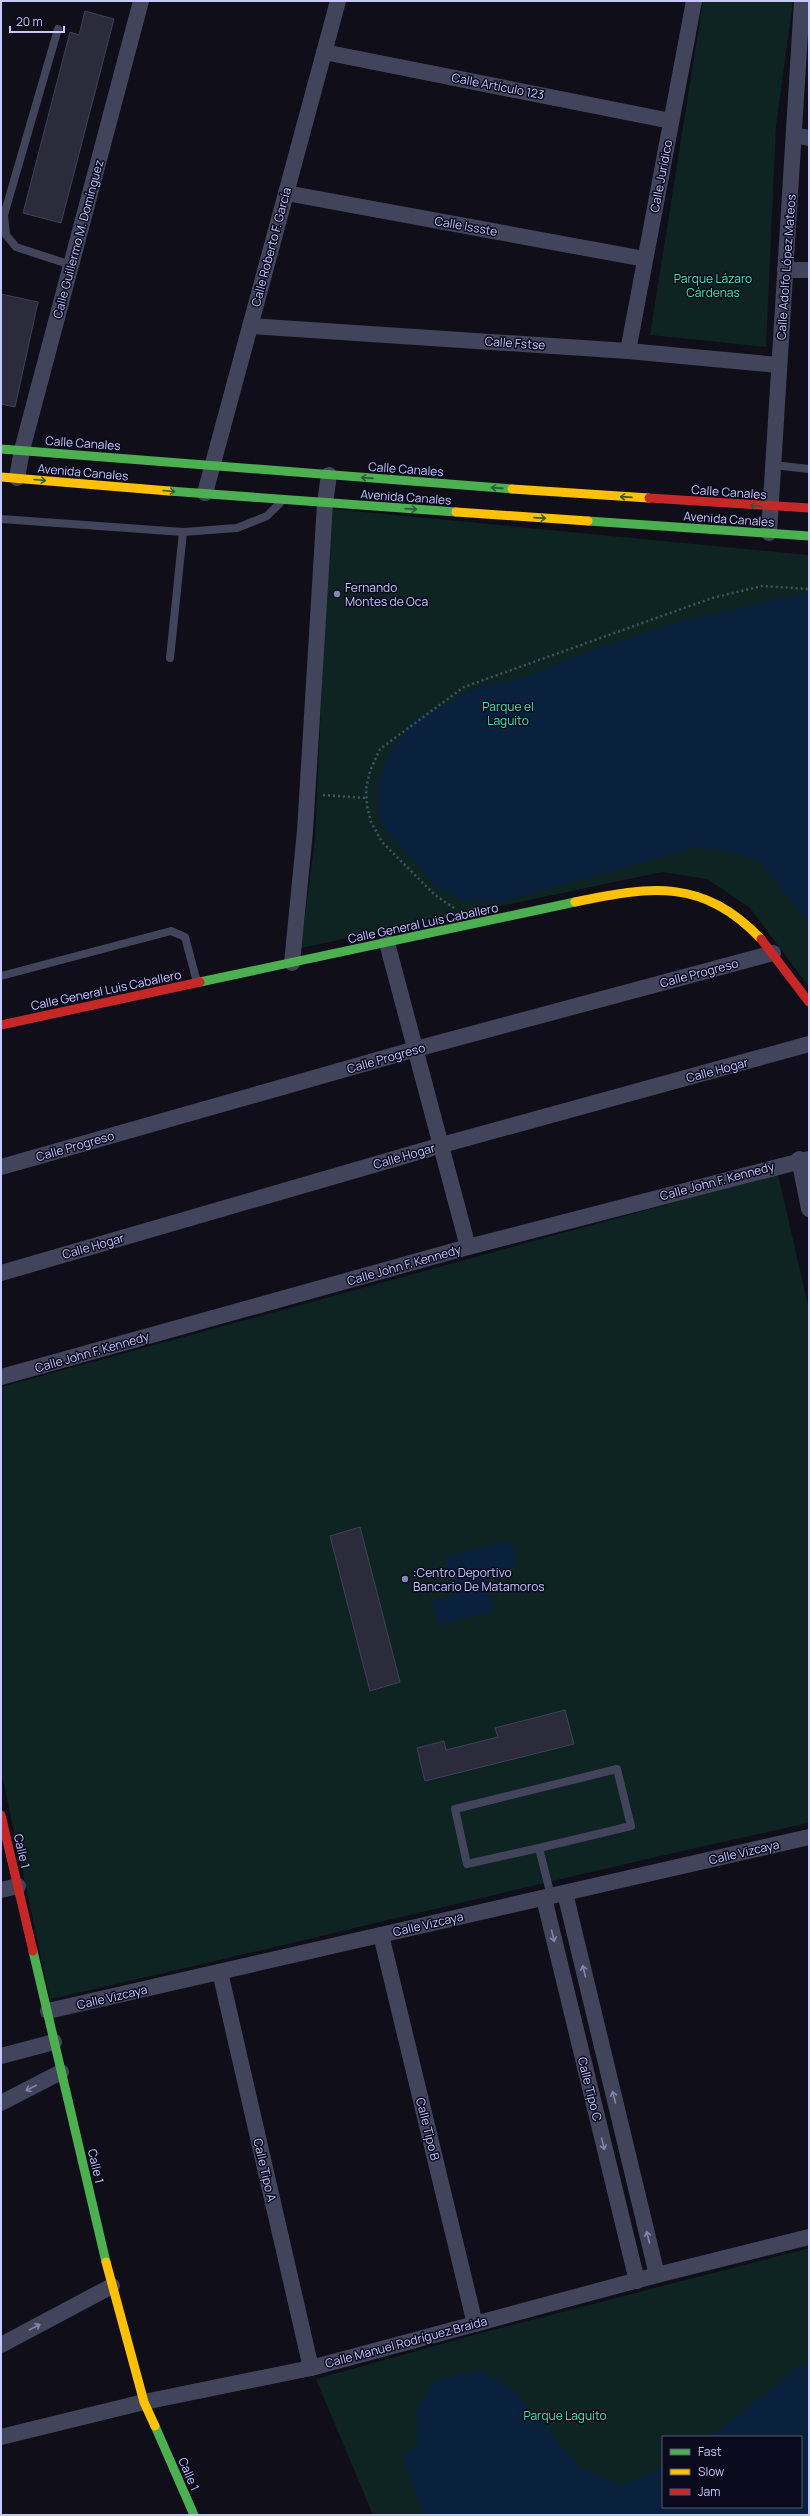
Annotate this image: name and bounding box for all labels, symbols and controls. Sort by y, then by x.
scale bar [10,8,64,34]
text: 20 m [16,13,43,30]
street label: Calle Artículo 123 [450,69,546,103]
street label: Calle Jurídico [646,138,676,214]
street label: Calle Guillermo M. Domínguez [49,158,107,320]
street label: Calle Roberto F. García [247,185,295,309]
street label: Calle Adolfo López Mateos [772,193,800,341]
street label: Calle Issste [433,212,499,240]
park label: Parque Lázaro Cárdenas [674,270,752,301]
street label: Calle Fstse [484,332,546,354]
street label: Calle Canales [45,432,121,454]
street label: Calle Canales [368,458,444,480]
street label: Avenida Canales [37,460,129,484]
one-way arrow [361,474,374,481]
one-way arrow [33,476,46,484]
street label: Calle Canales [691,481,767,503]
one-way arrow [491,484,504,491]
street label: Avenida Canales [360,485,452,509]
one-way arrow [162,487,175,494]
one-way arrow [620,493,633,500]
one-way arrow [750,502,763,509]
one-way arrow [404,506,417,513]
street label: Avenida Canales [683,507,775,531]
one-way arrow [533,514,546,521]
place label: Fernando Montes de Oca [345,579,428,610]
marker: Fernando Montes de Oca [332,589,342,599]
park label: Parque el Laguito [482,698,534,729]
street label: Calle General Luis Caballero [346,899,500,947]
street label: Calle Progreso [658,954,740,992]
street label: Calle General Luis Caballero [29,966,183,1014]
street label: Calle Progreso [345,1039,427,1077]
street label: Calle Hogar [684,1053,751,1086]
street label: Calle Progreso [34,1127,116,1165]
street label: Calle Hogar [371,1139,438,1173]
street label: Calle John F. Kennedy [658,1157,777,1204]
street label: Calle Hogar [60,1229,127,1263]
street label: Calle John F. Kennedy [345,1240,464,1289]
street label: Calle John F. Kennedy [33,1327,152,1376]
place label: :Centro Deportivo Bancario De Matamoros [413,1564,544,1595]
marker: :Centro Deportivo Bancario De Matamoros [400,1574,410,1584]
street label: Calle 1 [10,1832,34,1870]
street label: Calle Vizcaya [707,1836,781,1868]
street label: Calle Vizcaya [391,1908,465,1940]
one-way arrow [550,1929,557,1942]
one-way arrow [579,1965,587,1978]
street label: Calle Vizcaya [75,1981,149,2013]
street label: Calle Tipo C [574,2055,606,2123]
one-way arrow [25,2084,37,2092]
one-way arrow [610,2091,618,2104]
street label: Calle Tipo B [412,2096,444,2162]
street label: Calle Tipo A [249,2137,281,2204]
one-way arrow [600,2137,608,2150]
street label: Calle 1 [84,2147,108,2185]
one-way arrow [644,2231,652,2244]
street label: Calle Manuel Rodríguez Braida [323,2312,489,2372]
one-way arrow [29,2323,41,2330]
park label: Parque Laguito [523,2407,607,2424]
legend [662,2436,802,2508]
text: Fast [698,2443,722,2460]
street label: Calle 1 [174,2455,204,2493]
text: Slow [698,2463,724,2480]
text: Jam [698,2483,720,2500]

